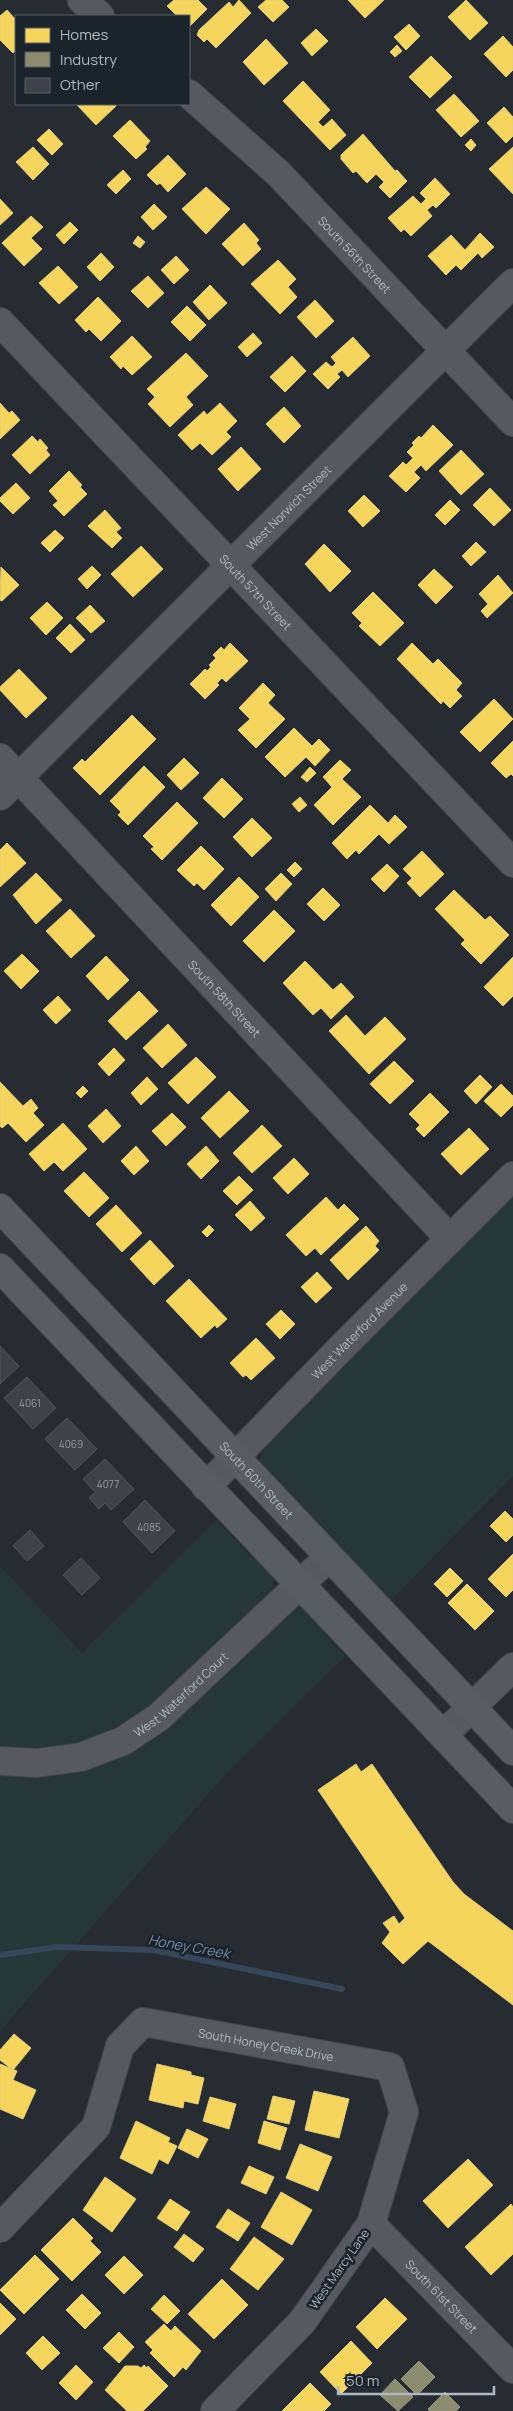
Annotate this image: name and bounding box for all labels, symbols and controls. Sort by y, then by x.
legend [15,15,190,105]
text: Homes [60,24,109,45]
text: Industry [60,49,117,70]
text: Other [60,74,101,95]
street label: South 56th Street [314,212,396,297]
street label: West Norwich Street [242,461,335,554]
street label: South 57th Street [216,550,296,634]
street label: South 58th Street [185,956,265,1041]
street label: West Waterford Avenue [307,1278,411,1383]
house number: 4061 [19,1396,41,1410]
house number: 4069 [59,1437,83,1451]
street label: South 60th Street [216,1438,298,1522]
house number: 4077 [97,1477,119,1491]
house number: 4085 [137,1520,161,1534]
street label: West Waterford Court [130,1648,232,1740]
water label: Honey Creek [147,1929,233,1963]
street label: South Honey Creek Drive [197,2024,335,2065]
street label: West Marcy Lane [305,2226,373,2312]
street label: South 61st Street [402,2256,482,2337]
scale bar [338,2364,494,2396]
text: 50 m [346,2370,380,2391]

